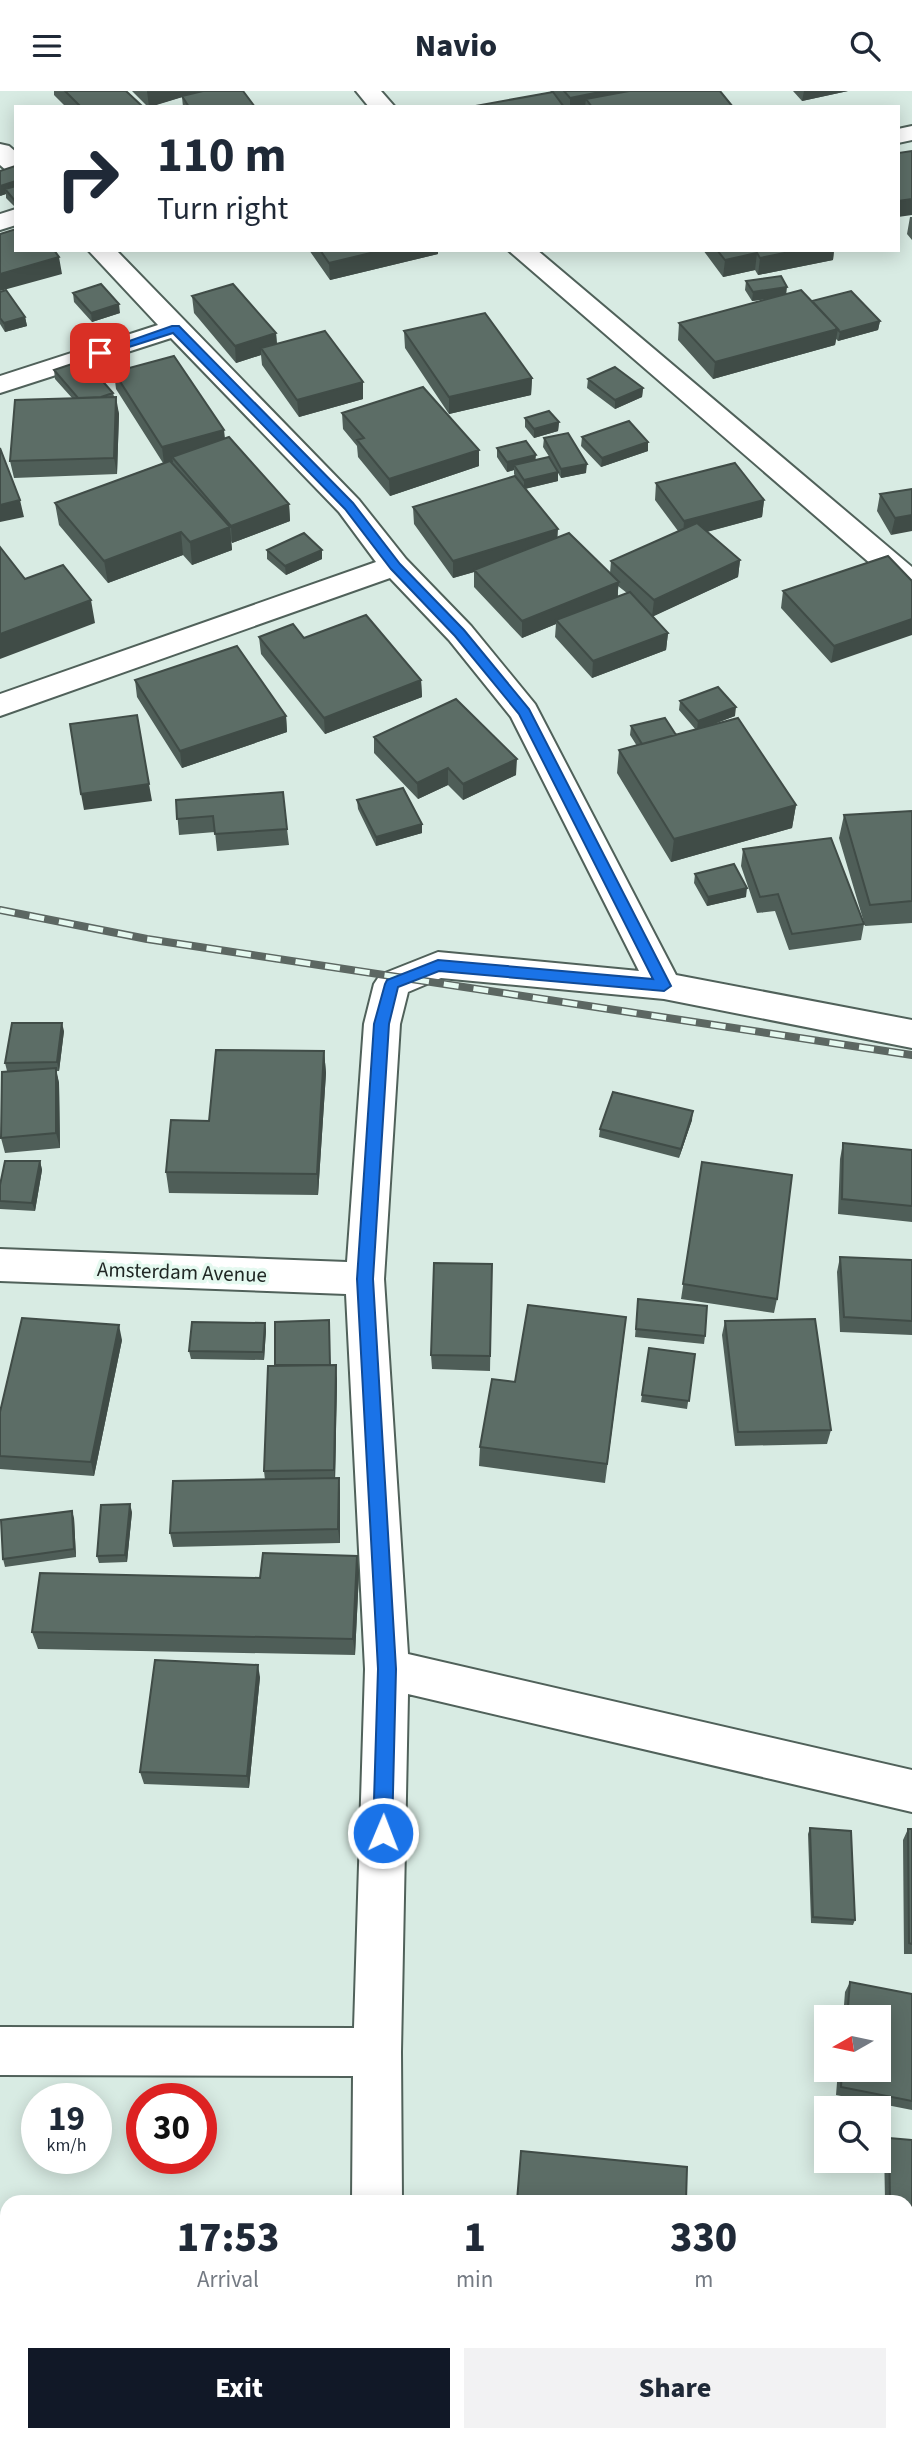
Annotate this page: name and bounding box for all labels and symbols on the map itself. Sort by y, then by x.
pin [70,323,130,383]
street label: Amsterdam Avenue [96,1254,268,1290]
position arrow [346,1796,420,1870]
north arrow [814,2005,891,2083]
speed limit sign: 30 [126,2083,217,2174]

